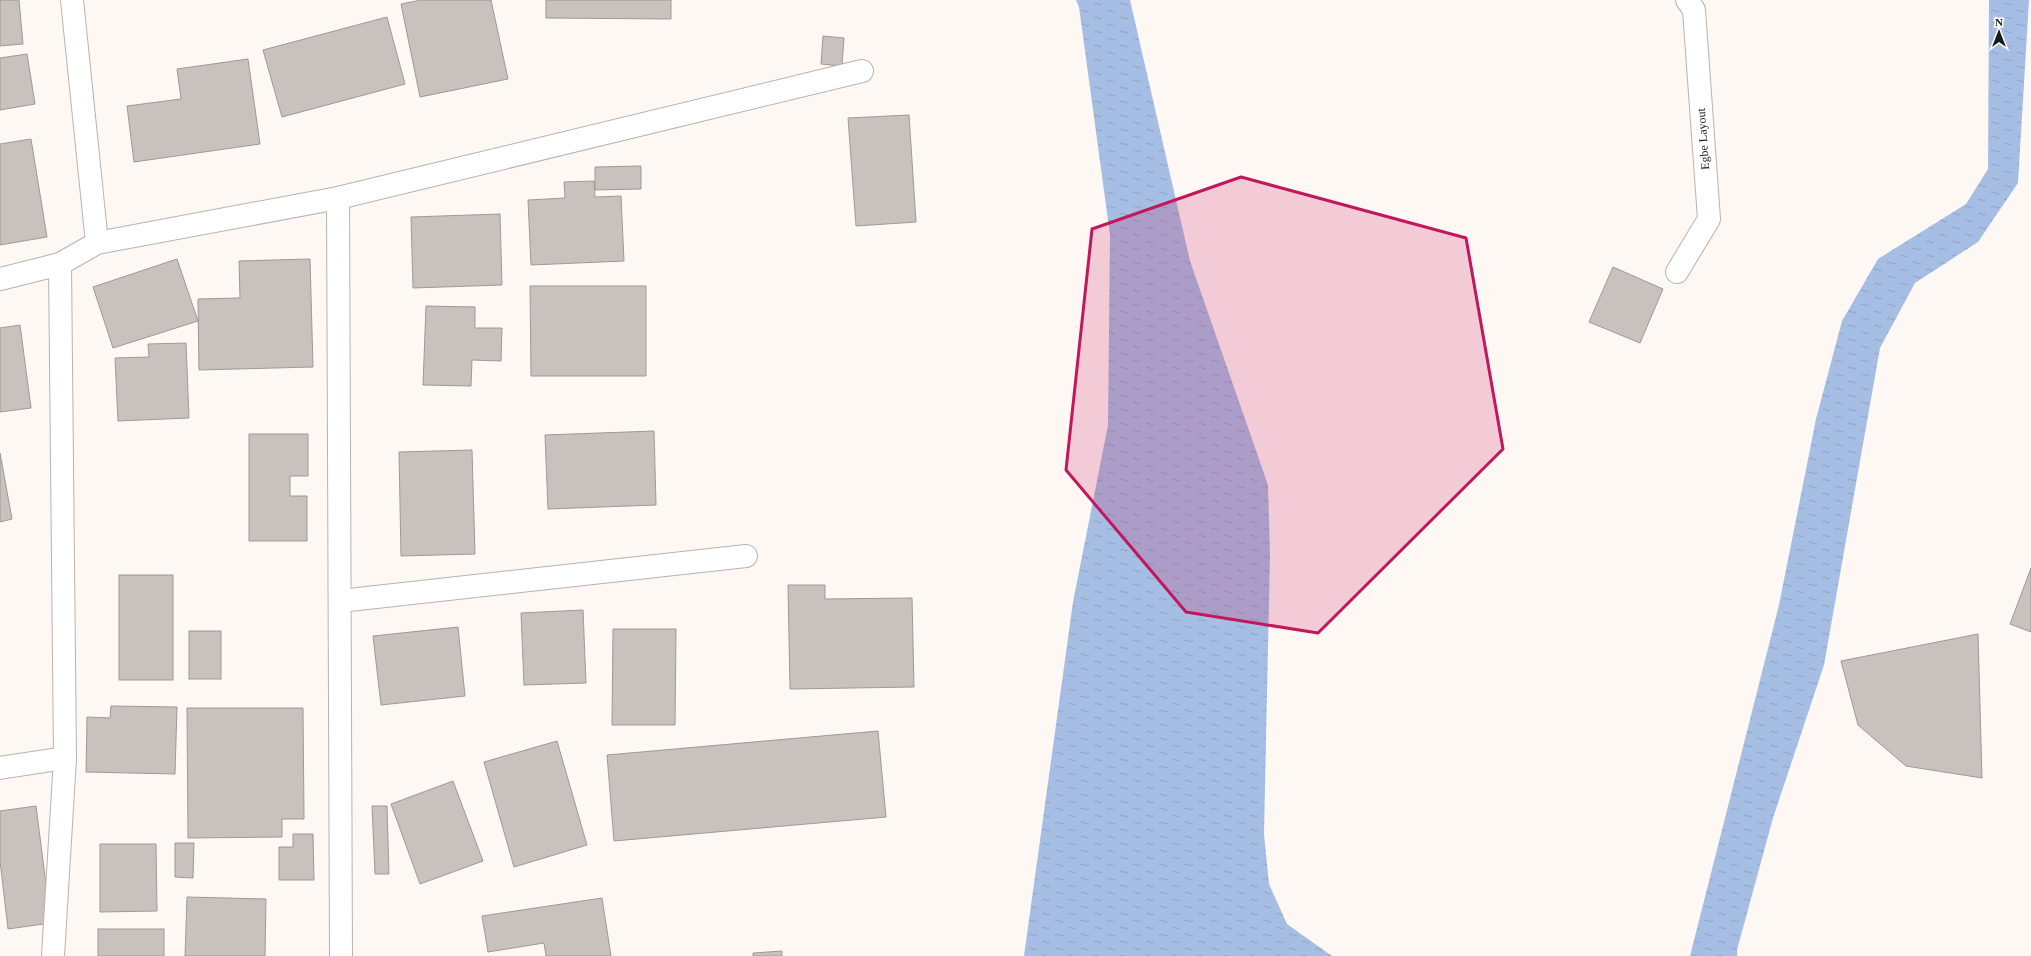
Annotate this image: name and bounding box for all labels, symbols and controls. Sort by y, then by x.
north arrow [1979,12,2019,52]
text: N [1995,16,2003,28]
street label: Egbe Layout [1694,107,1712,170]

